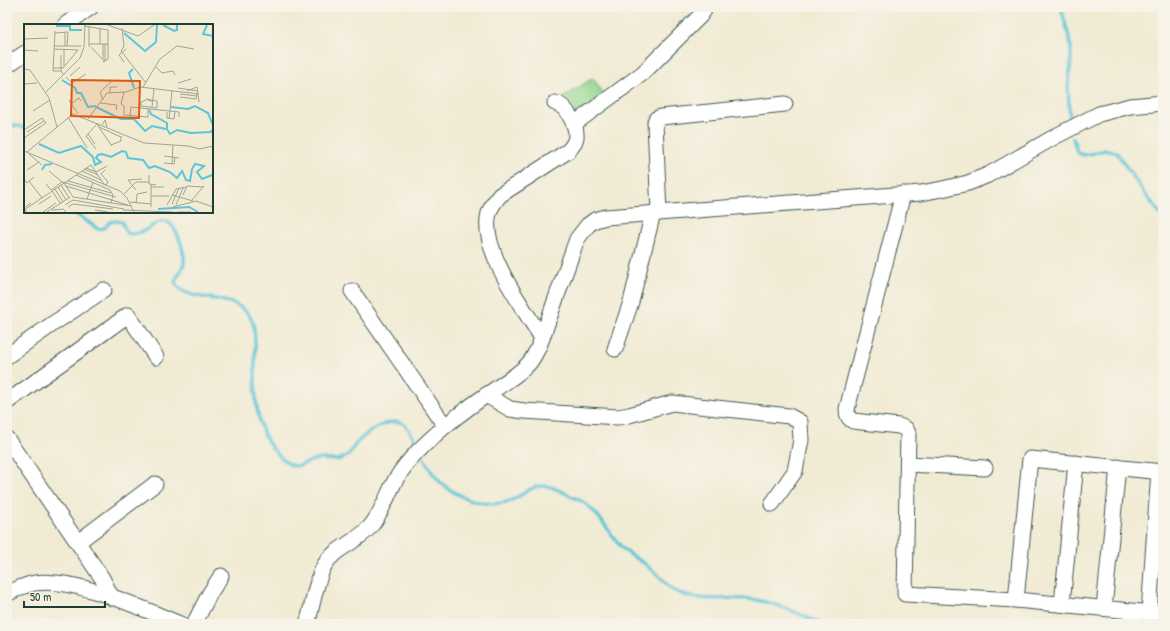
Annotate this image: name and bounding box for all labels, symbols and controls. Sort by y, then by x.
inset map [24,24,213,213]
scale bar [24,583,105,609]
text: 50 m [30,588,51,605]

